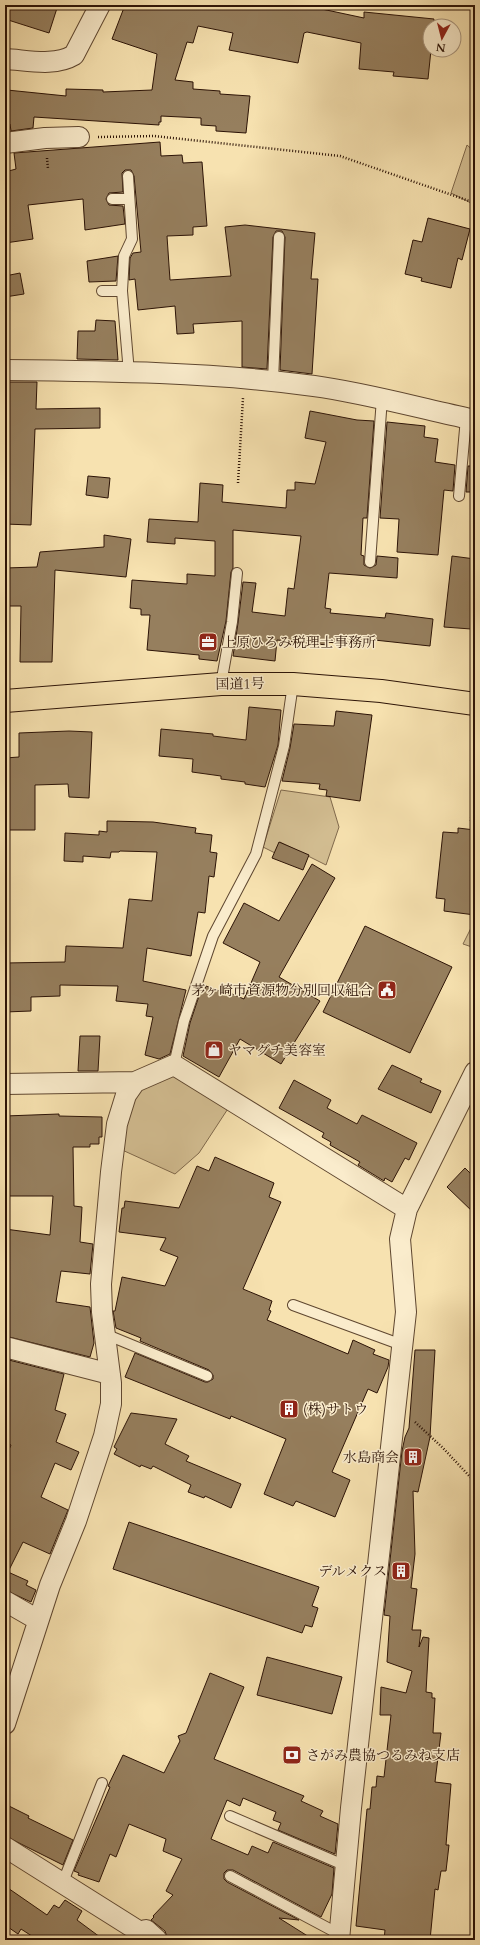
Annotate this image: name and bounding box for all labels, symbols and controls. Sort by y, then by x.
north arrow [422,18,462,58]
text: N [435,39,446,55]
office icon: 上原ひろみ税理士事務所 [197,631,219,653]
place label: 上原ひろみ税理士事務所 [222,633,376,652]
street label: 国道1号 [215,674,265,694]
public building icon: 茅ヶ崎市資源物分別回収組合 [376,979,398,1001]
place label: 茅ヶ崎市資源物分別回収組合 [191,981,373,1000]
shop icon: ヤマグチ美容室 [203,1039,225,1061]
place label: ヤマグチ美容室 [228,1041,326,1060]
building icon: (株)サトウ [278,1398,300,1420]
place label: (株)サトウ [303,1400,368,1419]
building icon: 水島商会 [402,1446,424,1468]
place label: 水島商会 [343,1448,399,1467]
building icon: デルメクス [390,1560,412,1582]
place label: デルメクス [318,1562,387,1581]
bank icon: さがみ農協つるみね支店 [281,1744,303,1766]
place label: さがみ農協つるみね支店 [306,1746,460,1765]

